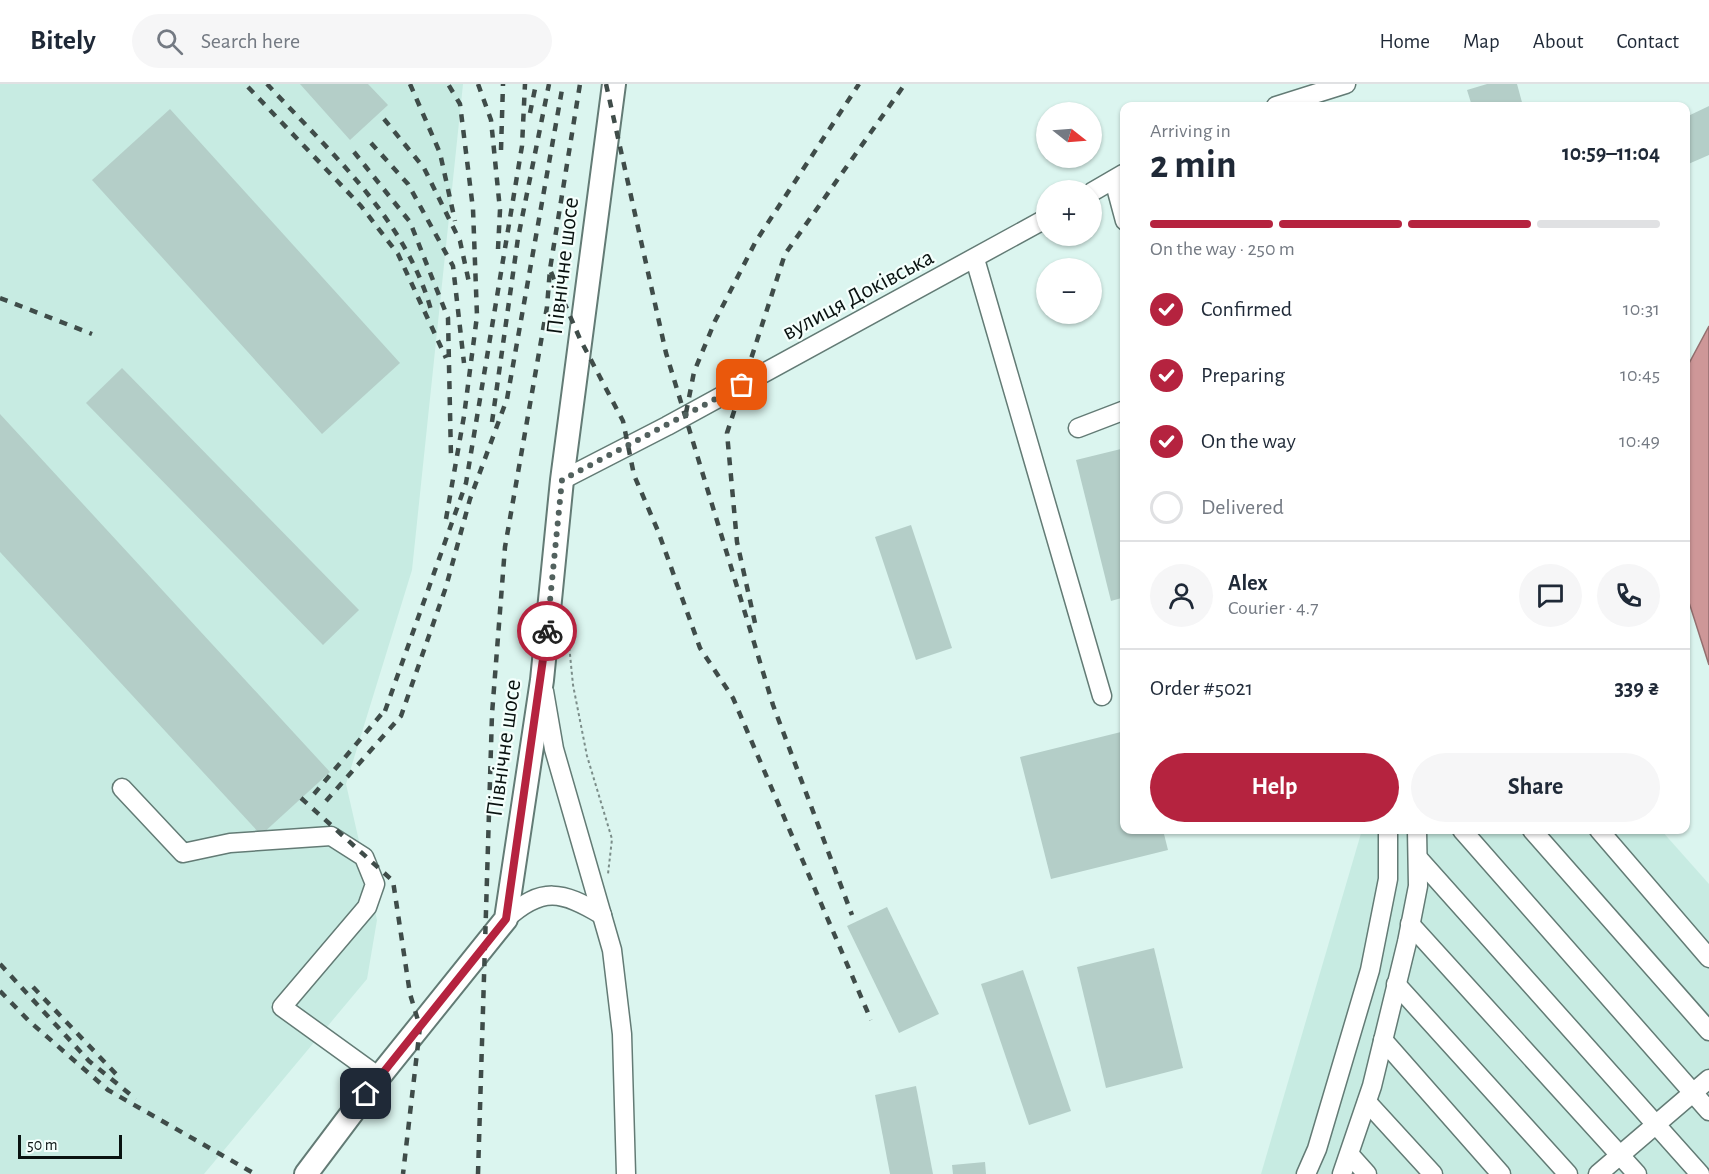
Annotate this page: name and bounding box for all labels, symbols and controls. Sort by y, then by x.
search box [132,14,552,68]
icon: search [153,25,186,58]
text: Bitely [30,27,96,55]
text: Search here [201,30,300,52]
text: Home [1379,31,1430,52]
text: Map [1463,31,1500,52]
text: About [1533,31,1583,52]
text: Contact [1616,31,1679,52]
north arrow [1036,102,1102,168]
map controls [1036,102,1102,324]
text: Arriving in [1150,121,1231,141]
text: 10:59–11:04 [1562,142,1660,164]
text: 2 min [1150,146,1237,185]
button: + [1036,180,1102,246]
street label: Північне шосе [543,196,583,336]
text: On the way · 250 m [1150,239,1295,259]
street label: вулиця Доківська [778,245,938,345]
button: − [1036,258,1102,324]
icon: check [1150,293,1183,326]
text: Confirmed [1201,298,1292,320]
text: 10:31 [1623,299,1660,319]
pin [716,359,767,410]
icon: check [1150,359,1183,392]
text: Preparing [1201,364,1285,386]
text: 10:45 [1620,365,1660,385]
icon: bag [725,368,758,401]
icon: check [1150,425,1183,458]
text: On the way [1201,430,1296,452]
text: 10:49 [1619,431,1660,451]
text: Delivered [1201,496,1284,518]
button: person [1150,564,1213,627]
button: chat [1519,564,1582,627]
button: phone [1597,564,1660,627]
text: Alex [1228,572,1268,594]
text: Courier · 4.7 [1228,598,1319,618]
courier [517,601,577,661]
icon: bike [531,615,564,648]
text: Order #5021 [1150,677,1253,699]
text: 339 ₴ [1614,677,1660,699]
street label: Північне шосе [482,678,526,818]
button: Help [1150,753,1399,822]
button: Share [1411,753,1660,822]
pin [340,1068,391,1119]
icon: home [349,1077,382,1110]
scale bar [18,1132,122,1160]
text: 50 m [27,1137,58,1153]

